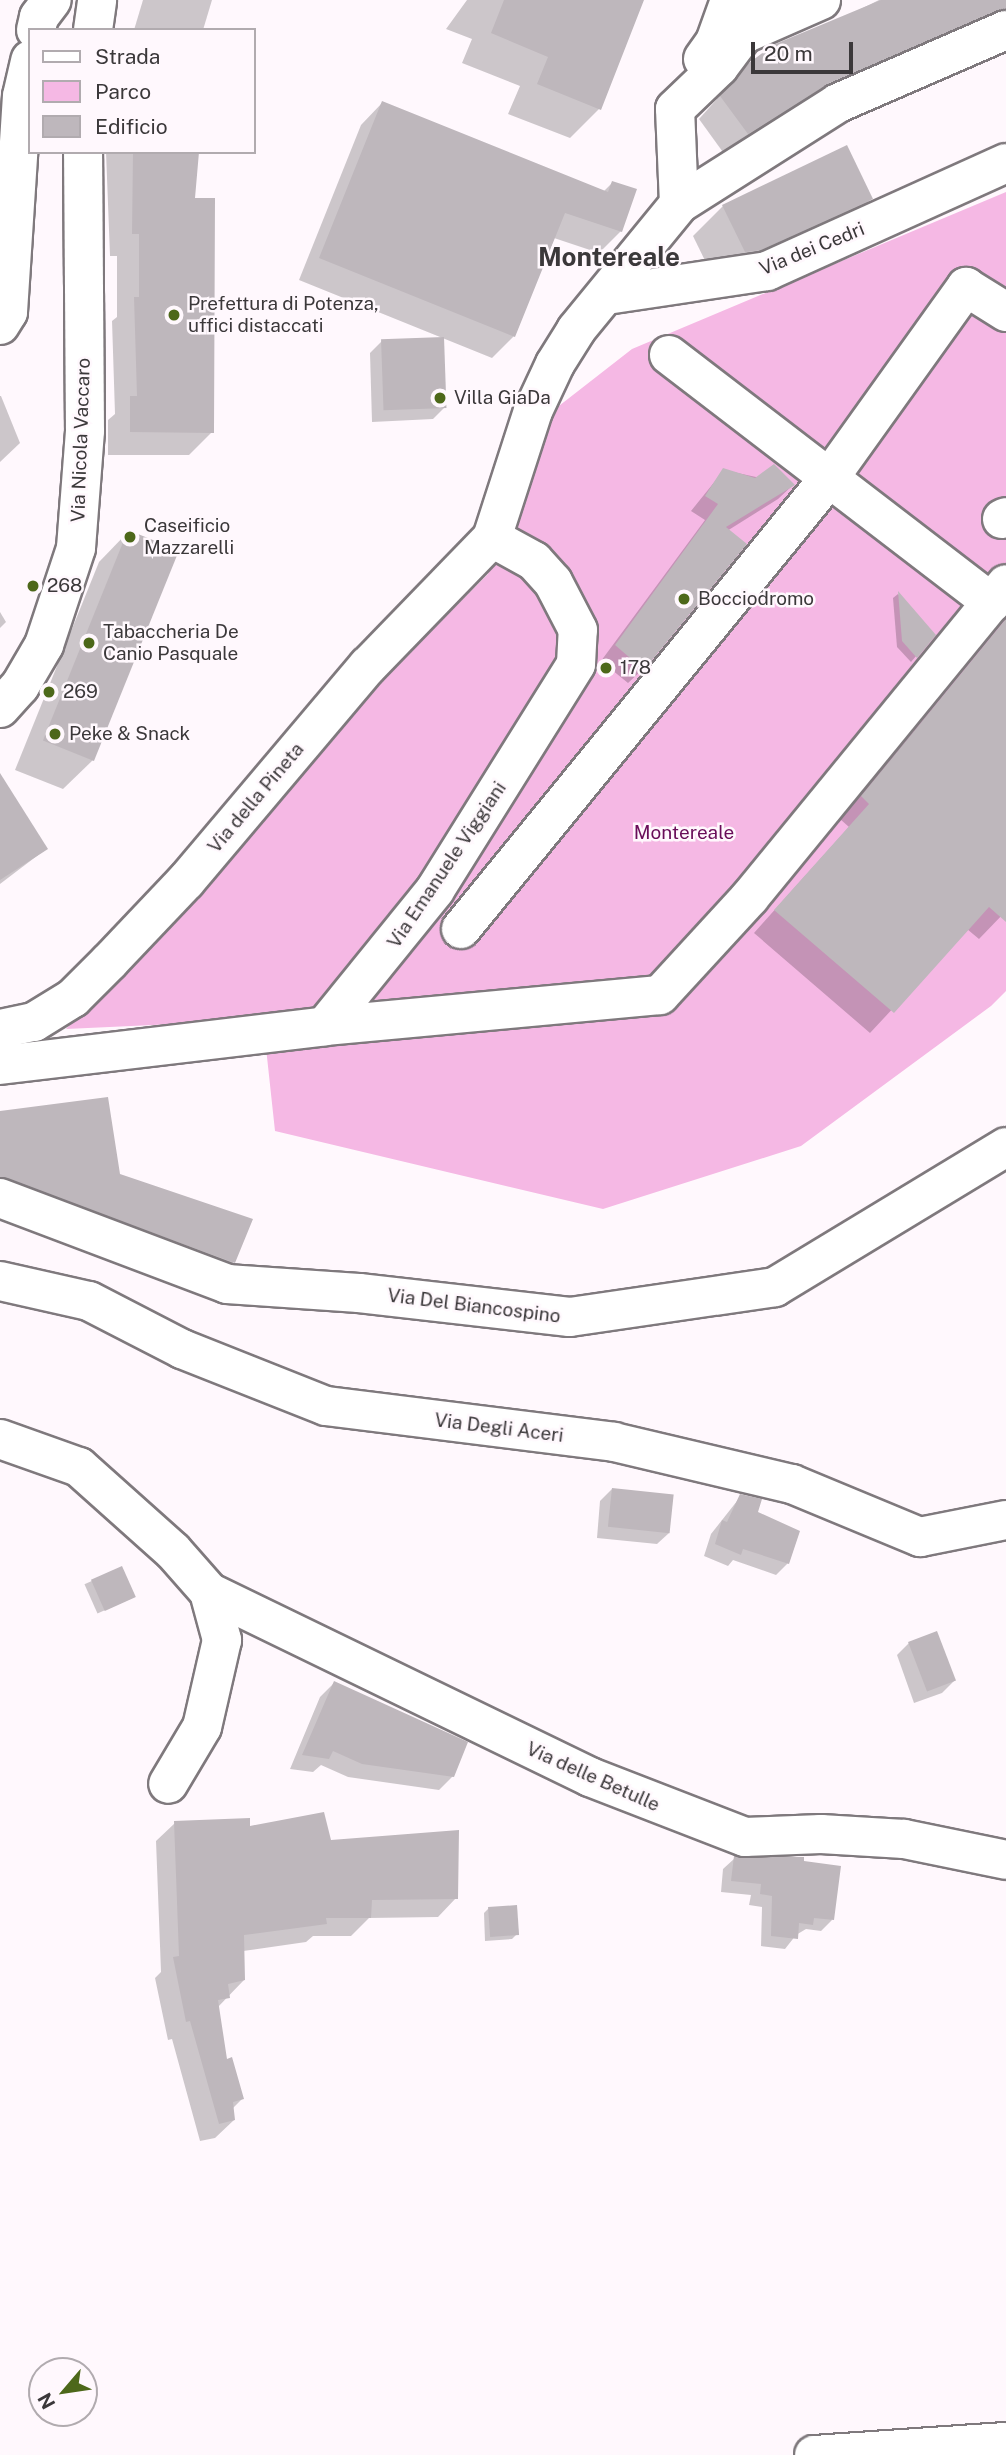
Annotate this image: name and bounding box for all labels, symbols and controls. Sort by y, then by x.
legend [28,28,256,154]
scale bar [754,28,856,72]
text: 20 m [764,41,813,66]
text: Strada [95,44,160,69]
text: Parco [95,79,151,104]
text: Edificio [95,114,168,139]
street label: Via dei Cedri [756,218,868,280]
district label: Montereale [538,241,680,273]
place label: Prefettura di Potenza, uffici distaccati [188,293,379,337]
marker: Prefettura di Potenza, uffici distaccati [166,307,182,323]
street label: Via Nicola Vaccaro [67,357,95,523]
place label: Villa GiaDa [454,387,551,409]
marker: Villa GiaDa [432,390,448,406]
place label: Caseificio Mazzarelli [144,515,234,559]
marker: Caseificio Mazzarelli [122,529,138,545]
place label: 268 [47,575,82,597]
marker: 268 [25,578,41,594]
place label: Bocciodromo [698,588,814,610]
marker: Bocciodromo [676,591,692,607]
place label: Tabaccheria De Canio Pasquale [103,621,239,665]
marker: Tabaccheria De Canio Pasquale [81,635,97,651]
place label: 178 [620,657,651,679]
marker: 178 [598,660,614,676]
place label: 269 [63,681,98,703]
marker: 269 [41,684,57,700]
place label: Peke & Snack [69,723,190,745]
marker: Peke & Snack [47,726,63,742]
street label: Via della Pineta [203,738,309,858]
street label: Via Emanuele Viggiani [383,777,511,953]
park label: Montereale [634,822,734,844]
street label: Via Del Biancospino [386,1284,562,1328]
street label: Via Degli Aceri [433,1409,565,1447]
street label: Via delle Betulle [523,1737,663,1817]
north arrow [28,2357,98,2427]
text: N [33,2389,60,2413]

